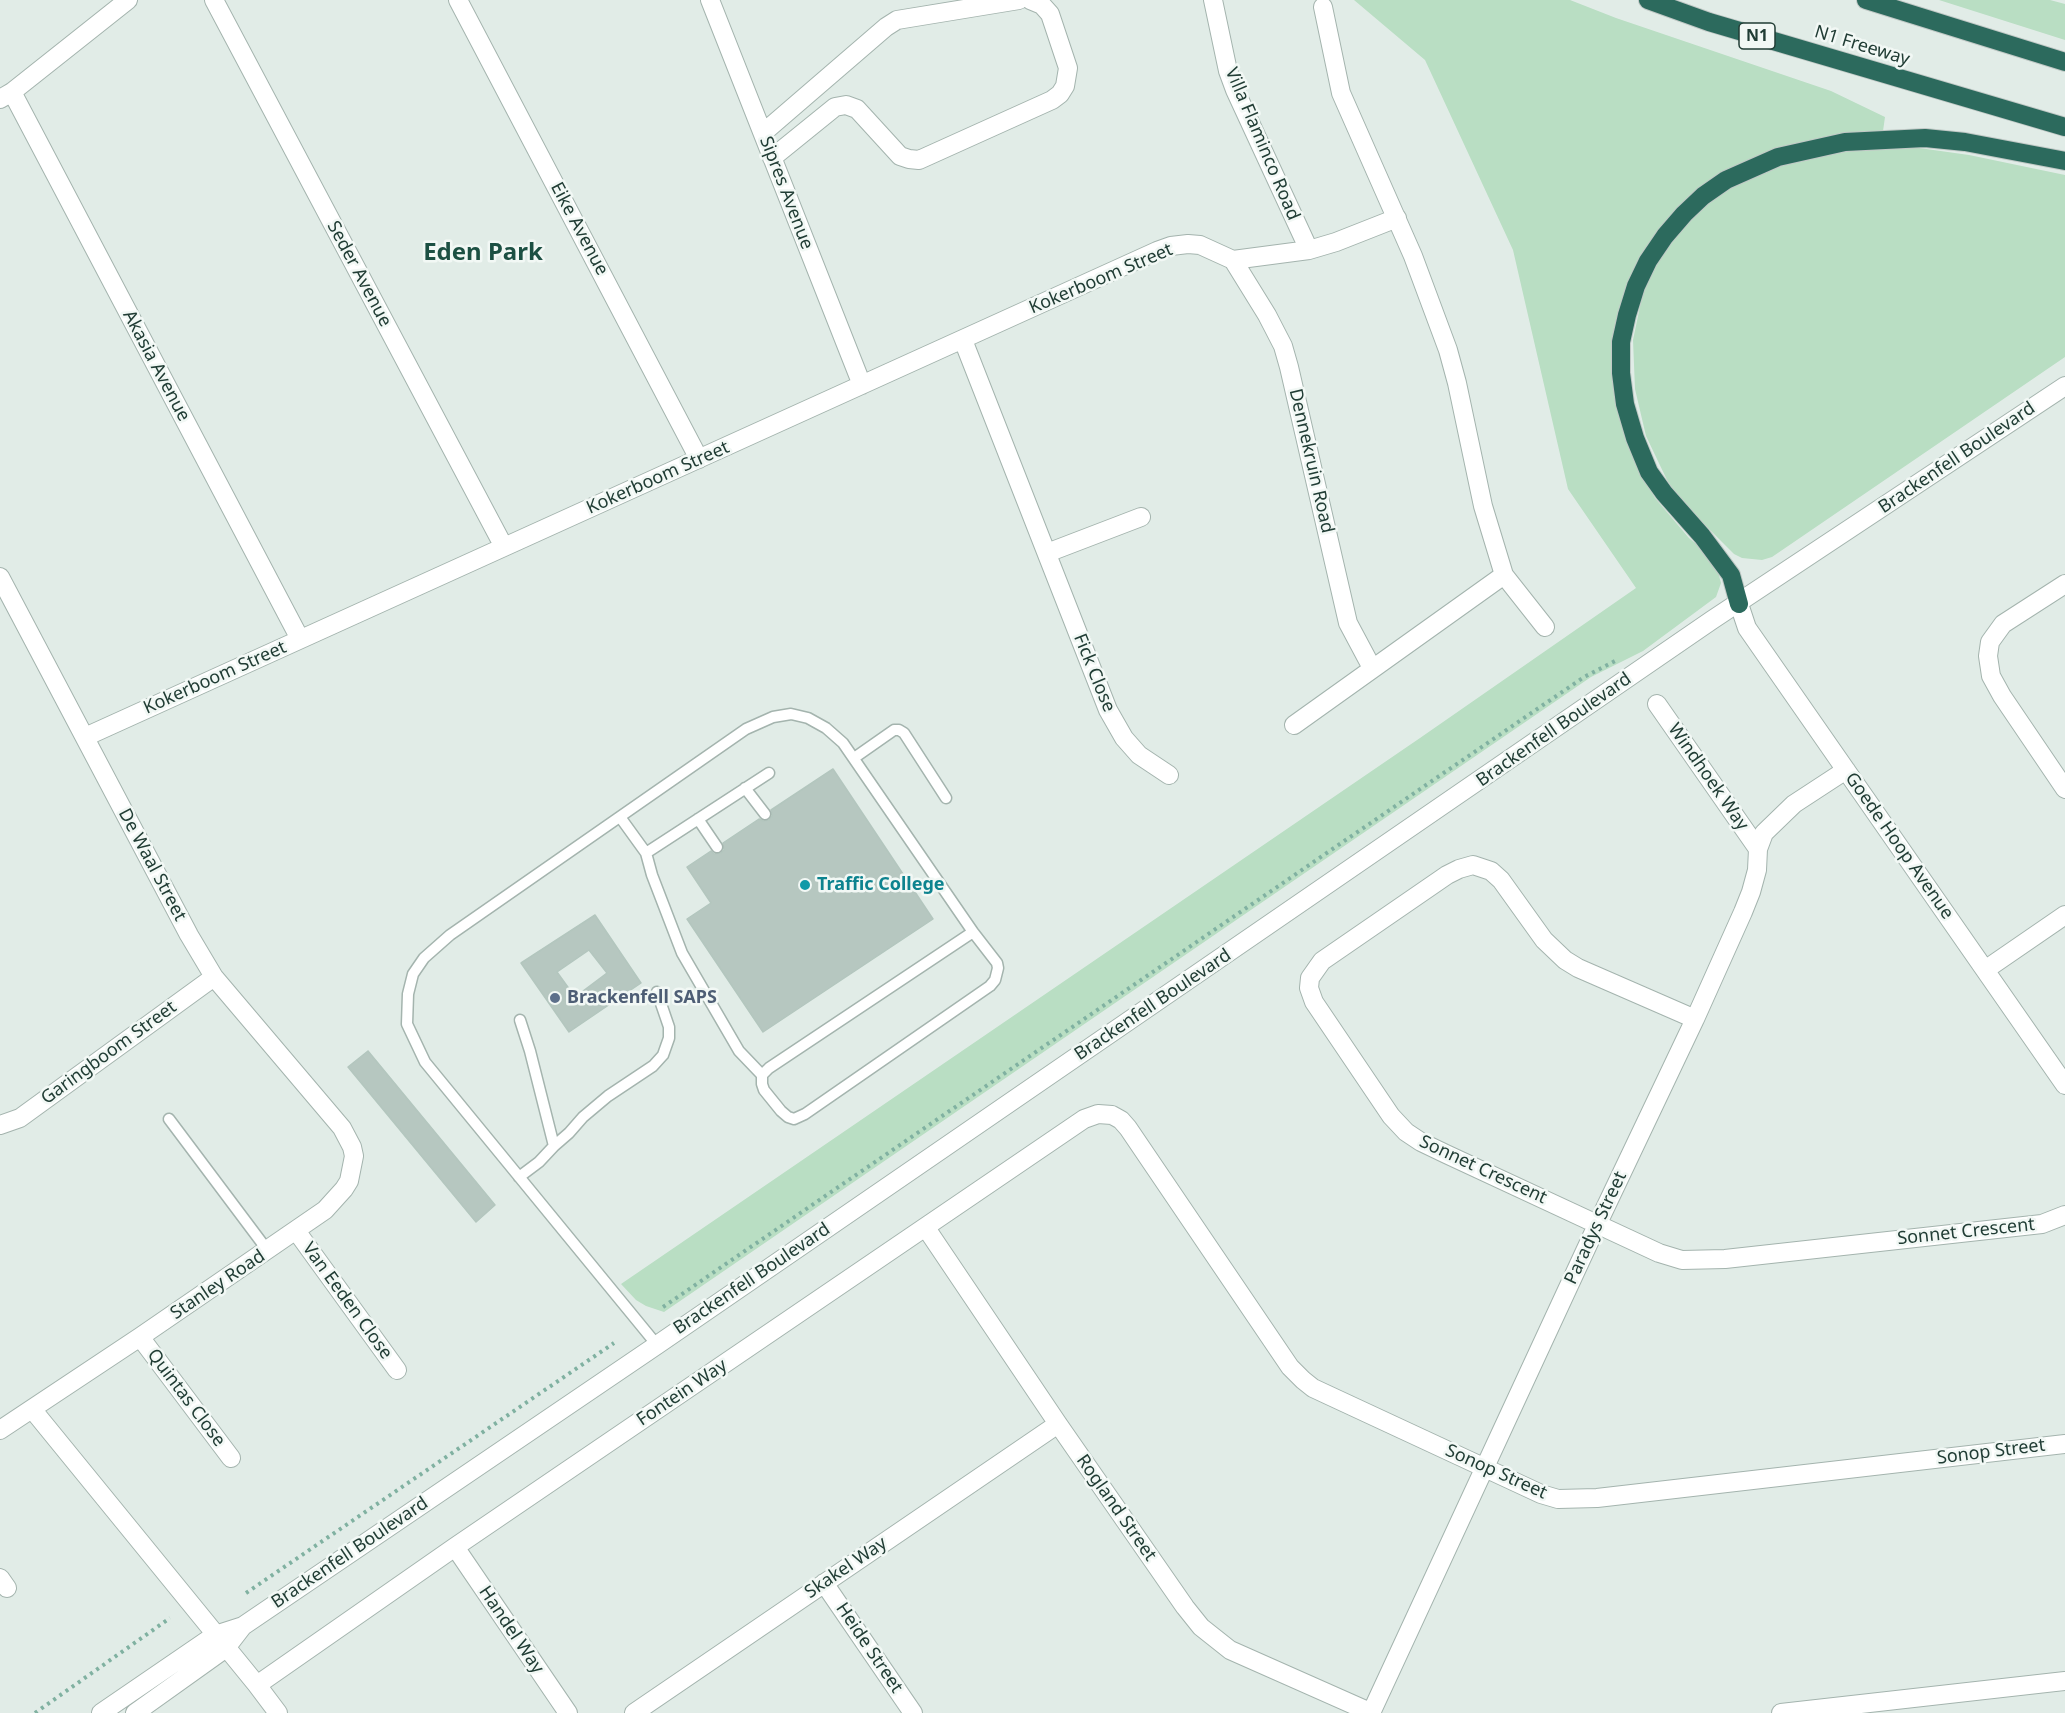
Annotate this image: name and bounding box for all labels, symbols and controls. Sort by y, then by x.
street label: N1 Freeway [1812,21,1912,71]
road number: N1 [1739,23,1775,49]
street label: Villa Flaminco Road [1220,64,1304,224]
street label: Sipres Avenue [755,133,817,253]
street label: Eike Avenue [545,179,613,279]
street label: Seder Avenue [322,217,396,331]
district label: Eden Park [423,239,543,267]
street label: Kokerboom Street [1026,239,1176,319]
street label: Akasia Avenue [118,307,194,425]
street label: Dennekruin Road [1284,387,1338,535]
street label: Brackenfell Boulevard [1875,398,2039,518]
street label: Kokerboom Street [583,437,733,519]
street label: Fick Close [1069,631,1119,715]
street label: Kokerboom Street [140,637,290,719]
street label: Brackenfell Boulevard [1472,668,1636,792]
street label: Windhoek Way [1663,719,1753,835]
street label: Goede Hoop Avenue [1840,768,1958,924]
street label: De Waal Street [113,805,191,925]
place label: Traffic College [817,874,945,896]
marker: Traffic College [798,878,812,892]
street label: Brackenfell Boulevard [1071,945,1235,1065]
place label: Brackenfell SAPS [567,987,717,1009]
marker: Brackenfell SAPS [548,991,562,1005]
street label: Garingboom Street [37,997,181,1109]
street label: Sonnet Crescent [1416,1131,1550,1209]
street label: Paradys Street [1560,1168,1632,1288]
street label: Sonnet Crescent [1896,1214,2036,1250]
street label: Brackenfell Boulevard [670,1219,834,1339]
street label: Van Eeden Close [297,1238,397,1364]
street label: Stanley Road [167,1246,269,1324]
street label: Quintas Close [142,1345,230,1451]
street label: Fontein Way [633,1355,731,1431]
street label: Sonop Street [1936,1435,2046,1469]
street label: Sonop Street [1442,1440,1550,1504]
street label: Rogland Street [1071,1451,1161,1565]
street label: Brackenfell Boulevard [268,1493,432,1613]
street label: Skakel Way [801,1533,891,1603]
street label: Handel Way [474,1582,548,1678]
street label: Heide Street [831,1599,907,1697]

